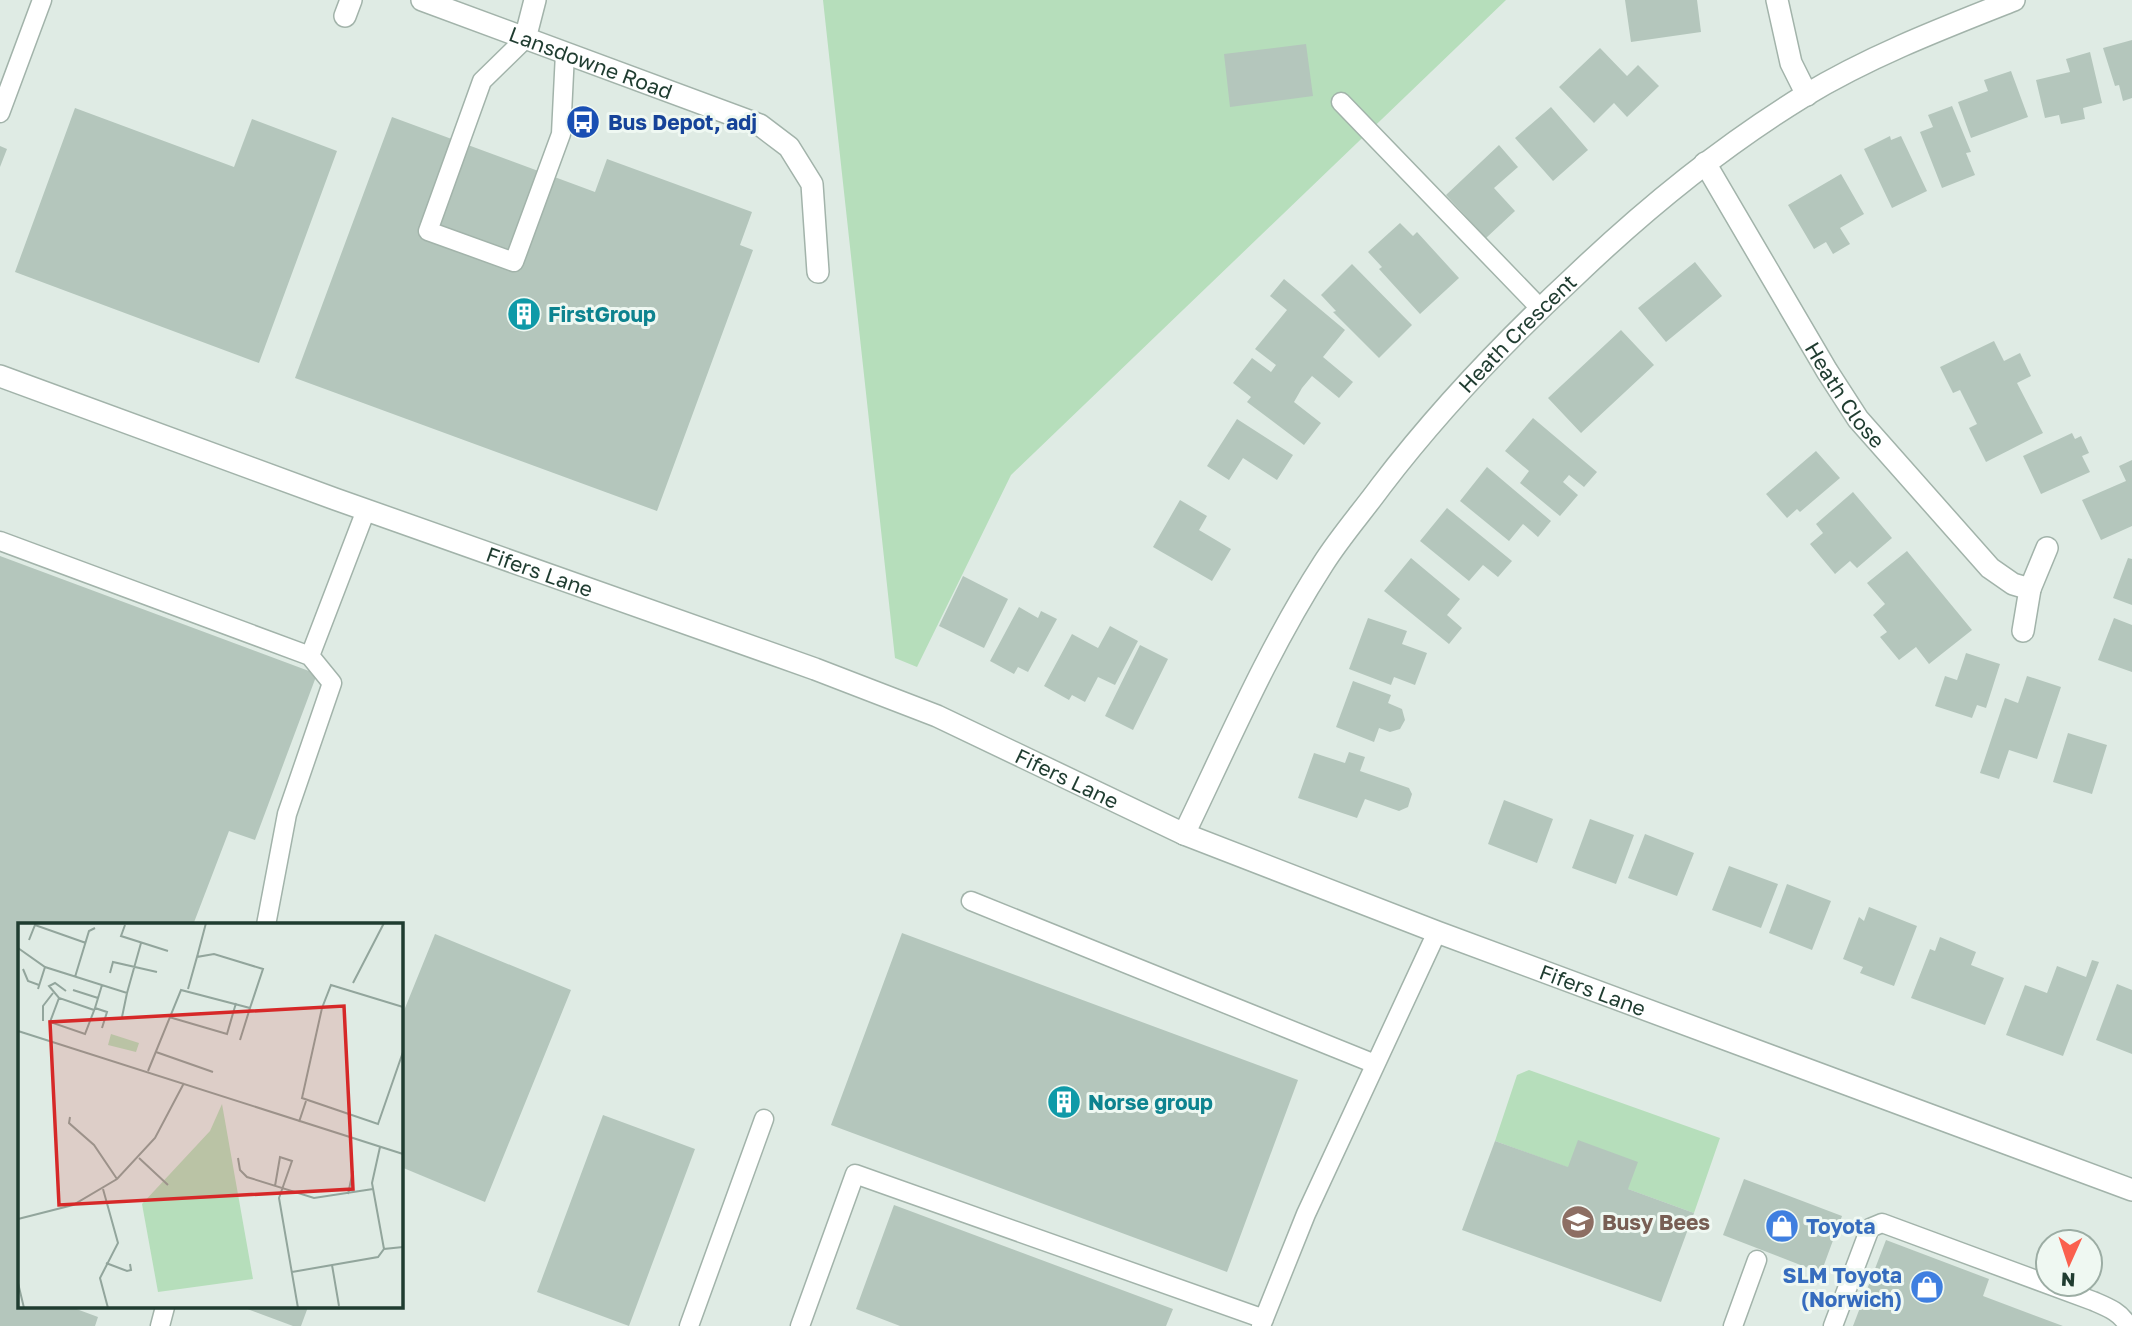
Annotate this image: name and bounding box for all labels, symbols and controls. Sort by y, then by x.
street label: Lansdowne Road [506,20,676,105]
bus stop icon: Bus Depot, adj [564,103,602,141]
place label: Bus Depot, adj [608,109,757,135]
street label: Heath Crescent [1453,269,1582,398]
building icon: FirstGroup [505,295,543,333]
place label: FirstGroup [548,301,656,327]
street label: Heath Close [1800,337,1890,453]
street label: Fifers Lane [483,541,597,602]
street label: Fifers Lane [1011,742,1123,814]
inset map [18,923,402,1308]
street label: Fifers Lane [1536,958,1650,1021]
building icon: Norse group [1045,1083,1083,1121]
place label: Norse group [1088,1089,1213,1115]
school or university icon: Busy Bees [1559,1203,1597,1241]
shop icon: Toyota [1763,1207,1801,1245]
place label: Busy Bees [1602,1209,1710,1235]
place label: Toyota [1806,1213,1875,1239]
north arrow [2034,1228,2104,1298]
place label: SLM Toyota (Norwich) [1783,1262,1902,1312]
shop icon: SLM Toyota (Norwich) [1908,1268,1946,1306]
text: N [2060,1269,2076,1292]

